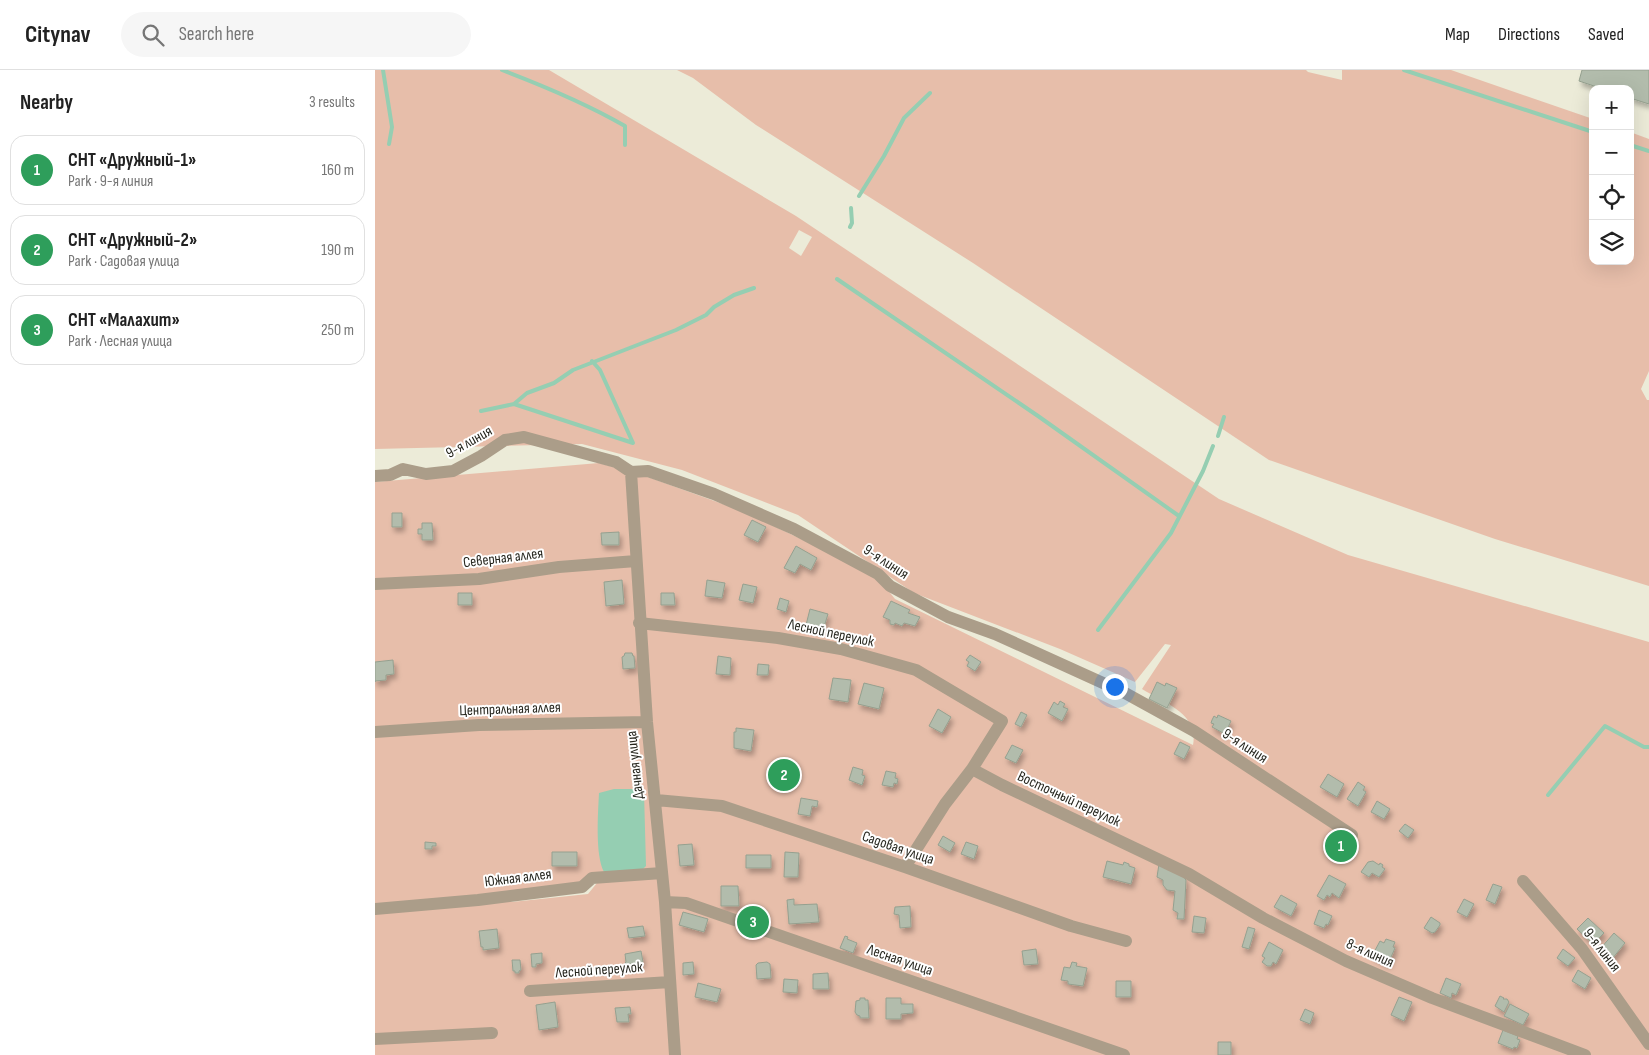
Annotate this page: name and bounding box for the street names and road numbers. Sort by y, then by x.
street label: 9-я линия [442,421,496,463]
street label: 9-я линия [860,540,912,584]
street label: Северная аллея [462,544,544,572]
street label: Лесной переулок [785,614,876,651]
street label: Центральная аллея [459,698,561,720]
street label: 9-я линия [1219,724,1271,768]
street label: Дачная улица [622,730,648,800]
street label: Восточный переулок [1014,767,1124,831]
street label: Садовая улица [860,827,937,869]
street label: Южная аллея [484,864,552,892]
street label: 9-я линия [1579,924,1625,976]
street label: 8-я линия [1343,934,1397,972]
street label: Лесная улица [864,940,935,980]
street label: Лесной переулок [554,957,643,983]

